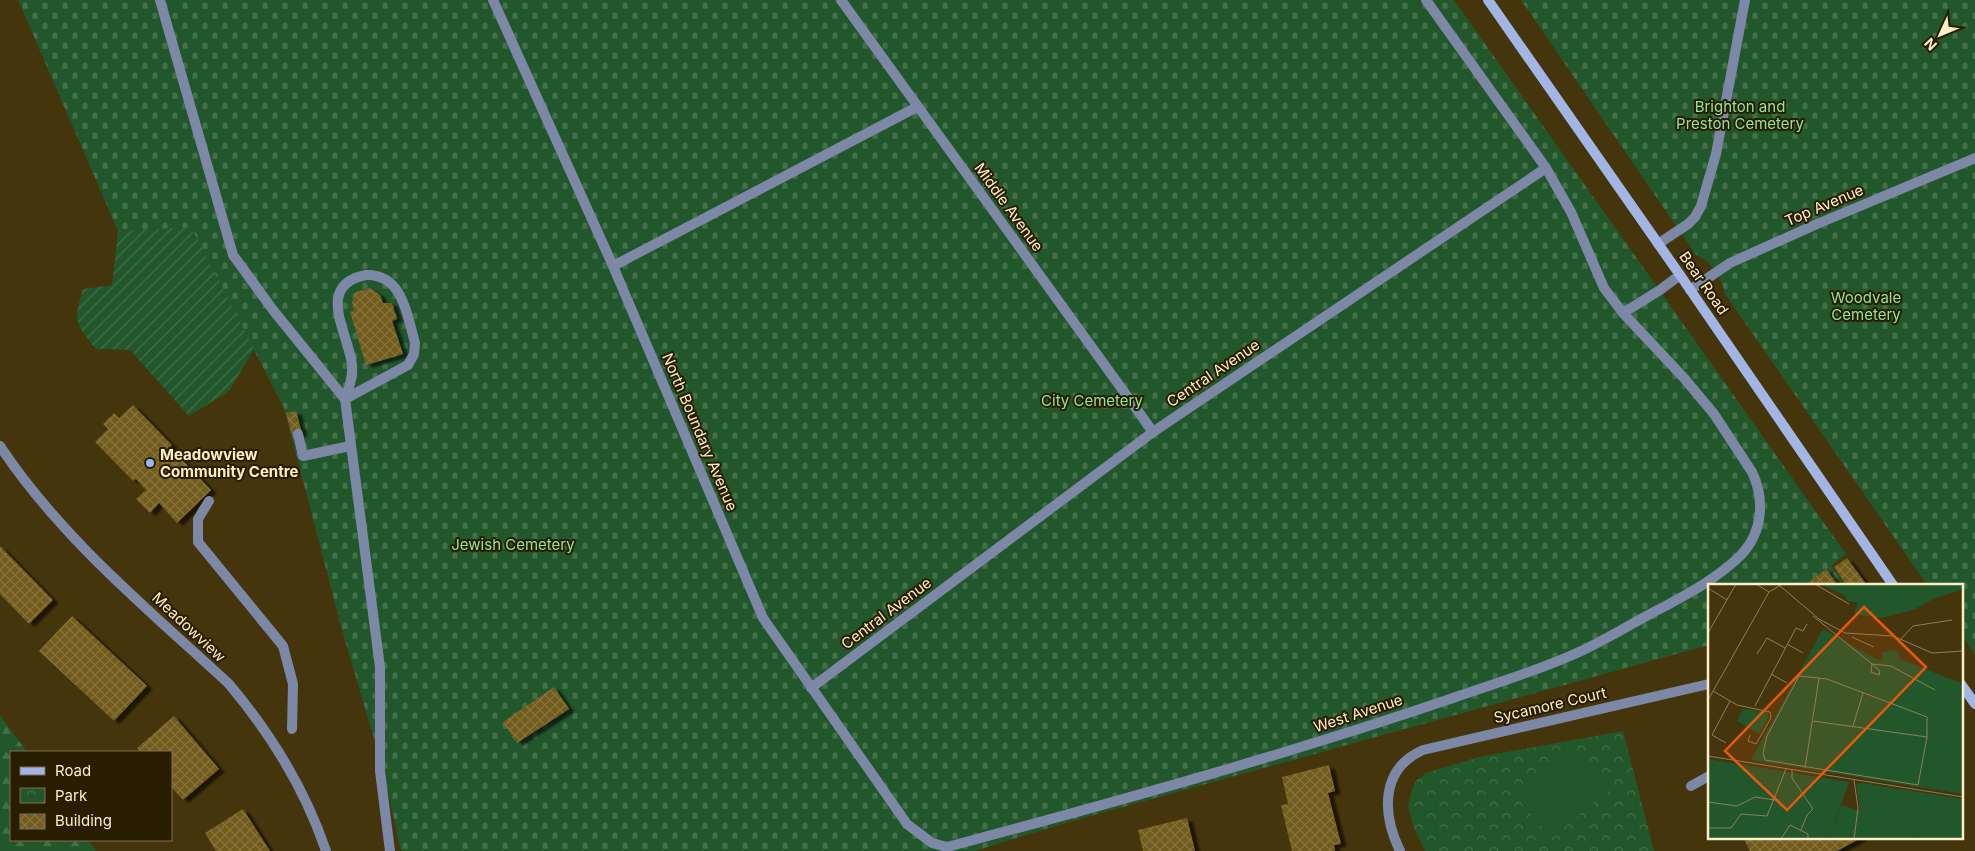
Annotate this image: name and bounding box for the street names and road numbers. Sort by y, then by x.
street label: Middle Avenue [971,159,1047,255]
street label: Top Avenue [1782,180,1866,230]
street label: Bear Road [1675,248,1733,318]
street label: Central Avenue [1163,335,1263,411]
street label: North Boundary Avenue [658,350,742,514]
street label: Central Avenue [837,573,935,653]
street label: Meadowview [148,588,230,666]
street label: Sycamore Court [1492,683,1608,727]
street label: West Avenue [1311,690,1405,736]

